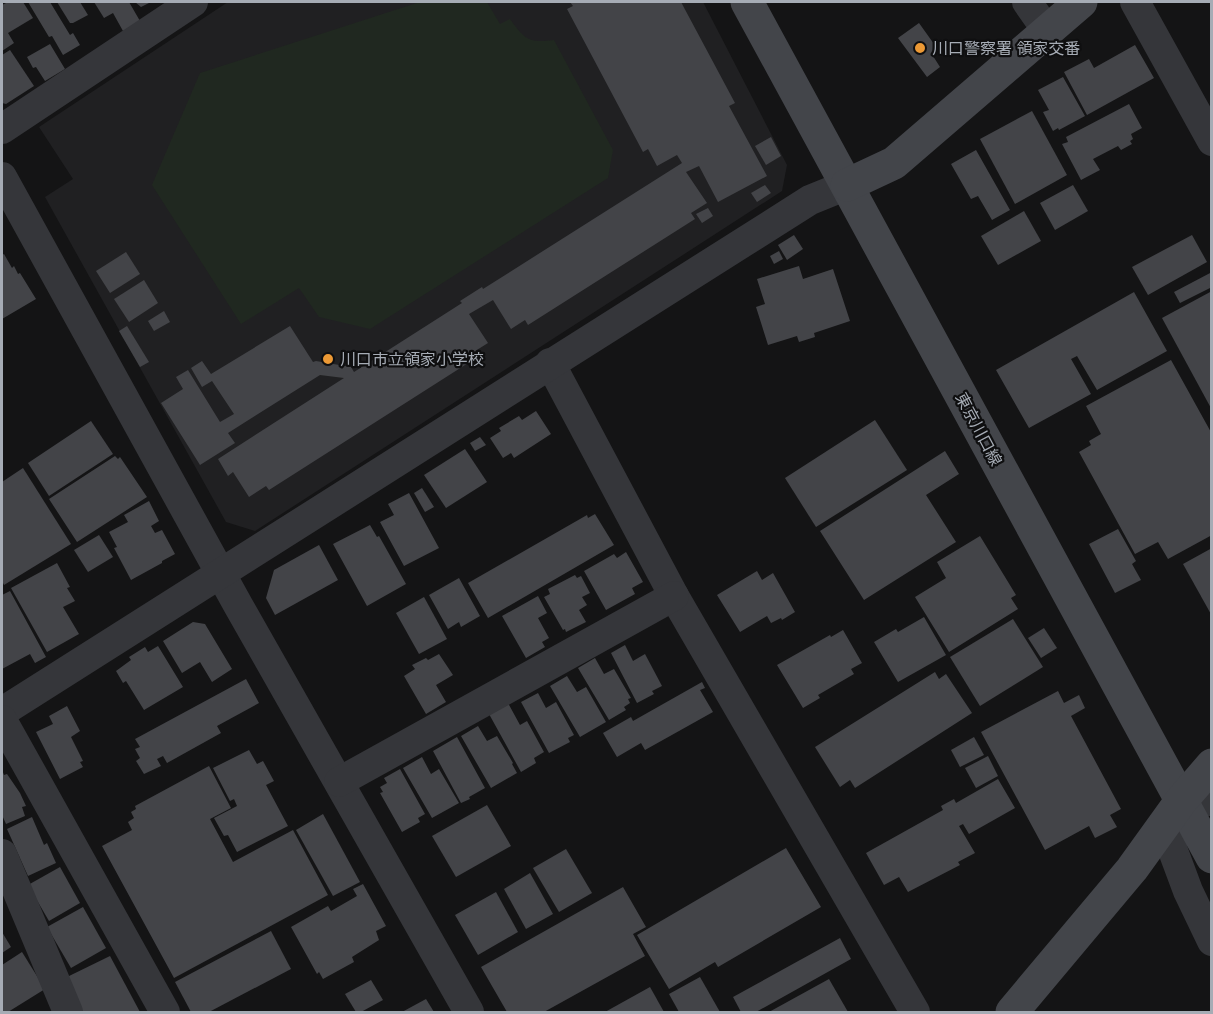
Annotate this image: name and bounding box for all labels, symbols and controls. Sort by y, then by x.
place label: 川口警察署 領家交番 [932,38,1081,58]
marker: 川口警察署 領家交番 [913,41,927,55]
place label: 川口市立領家小学校 [340,349,484,369]
marker: 川口市立領家小学校 [321,352,335,366]
street label: 東京川口線 [951,389,1007,469]

